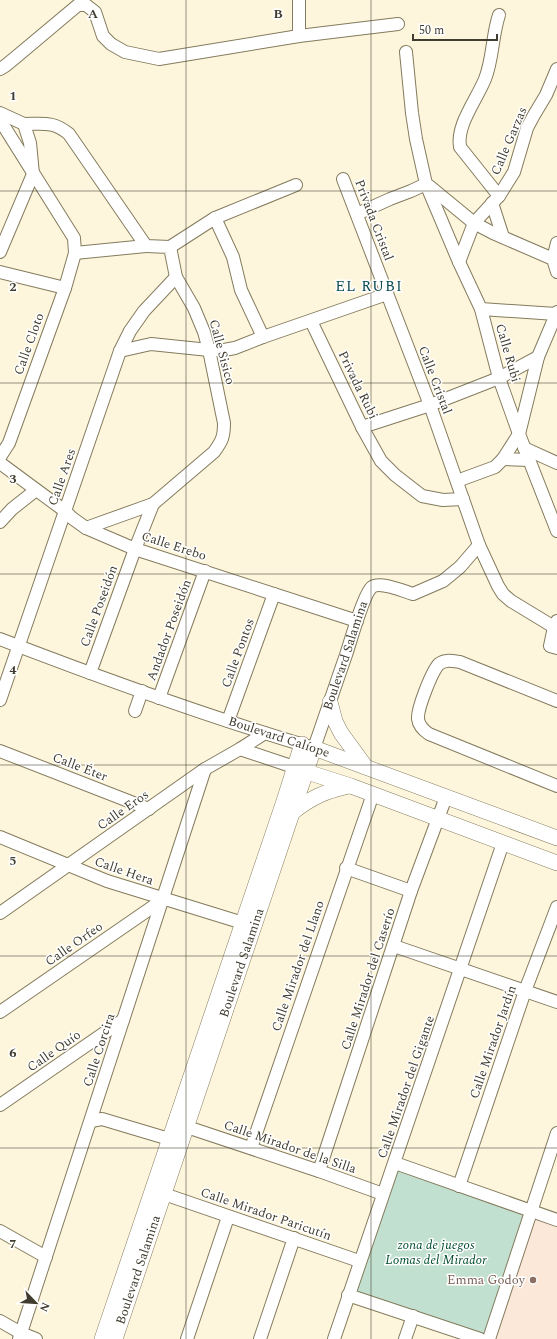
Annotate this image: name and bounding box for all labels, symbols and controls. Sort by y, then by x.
text: A [88,4,98,24]
text: B [273,4,283,24]
scale bar [413,16,497,42]
text: 50 m [419,21,444,40]
text: 1 [9,86,17,106]
street label: Calle Garzas [486,104,532,178]
street label: Privada Cristal [349,176,399,264]
district label: EL RUBI [335,275,403,298]
text: 2 [9,277,17,297]
street label: Calle Cloto [9,310,49,378]
street label: Calle Sisico [204,317,240,387]
street label: Calle Rubi [490,321,526,385]
street label: Calle Cristal [413,343,457,417]
street label: Privada Rubi [333,347,383,423]
street label: Calle Ares [43,445,81,509]
text: 3 [9,469,17,489]
street label: Calle Erebo [139,526,209,566]
street label: Calle Poseidón [75,562,123,650]
street label: Andador Poseidón [141,576,197,683]
street label: Boulevard Salamina [318,597,373,713]
street label: Calle Pontos [216,615,260,691]
text: 4 [9,660,17,680]
street label: Boulevard Calíope [226,711,332,763]
street label: Calle Éter [50,747,110,787]
street label: Calle Eros [93,785,153,835]
text: 5 [9,851,17,871]
street label: Calle Hera [92,852,157,891]
street label: Calle Mirador del Llano [266,898,330,1034]
street label: Boulevard Salamina [214,905,270,1020]
street label: Calle Mirador del Caserío [336,905,400,1053]
street label: Calle Orfeo [41,917,107,971]
street label: Calle Mirador Jardín [464,982,522,1101]
street label: Calle Corcira [78,1010,121,1089]
street label: Calle Mirador del Gigante [372,1013,440,1161]
street label: Calle Quío [23,1025,85,1077]
text: 6 [9,1043,17,1063]
street label: Calle Mirador de la Silla [221,1115,360,1179]
street label: Calle Mirador Paricutín [198,1182,335,1246]
street label: Boulevard Salamina [111,1212,166,1327]
text: 7 [9,1234,17,1254]
park label: zona de juegos Lomas del Mirador [385,1235,487,1270]
place label: Emma Godoy [447,1270,526,1290]
marker: Emma Godoy [528,1275,538,1285]
north arrow [16,1283,56,1323]
text: N [35,1299,54,1315]

